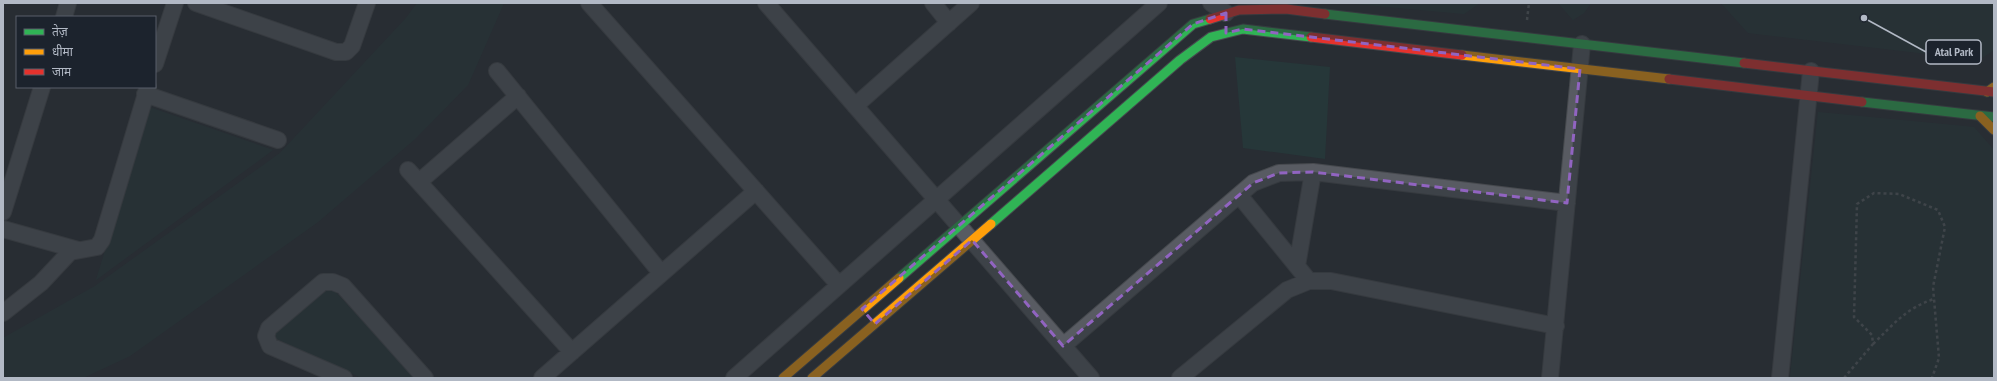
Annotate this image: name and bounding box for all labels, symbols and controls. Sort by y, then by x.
legend [16,16,156,88]
text: तेज़ [52,24,69,39]
callout: Atal Park [1926,40,1981,64]
text: धीमा [52,44,74,59]
text: Atal Park [1934,44,1973,59]
text: जाम [52,64,72,79]

